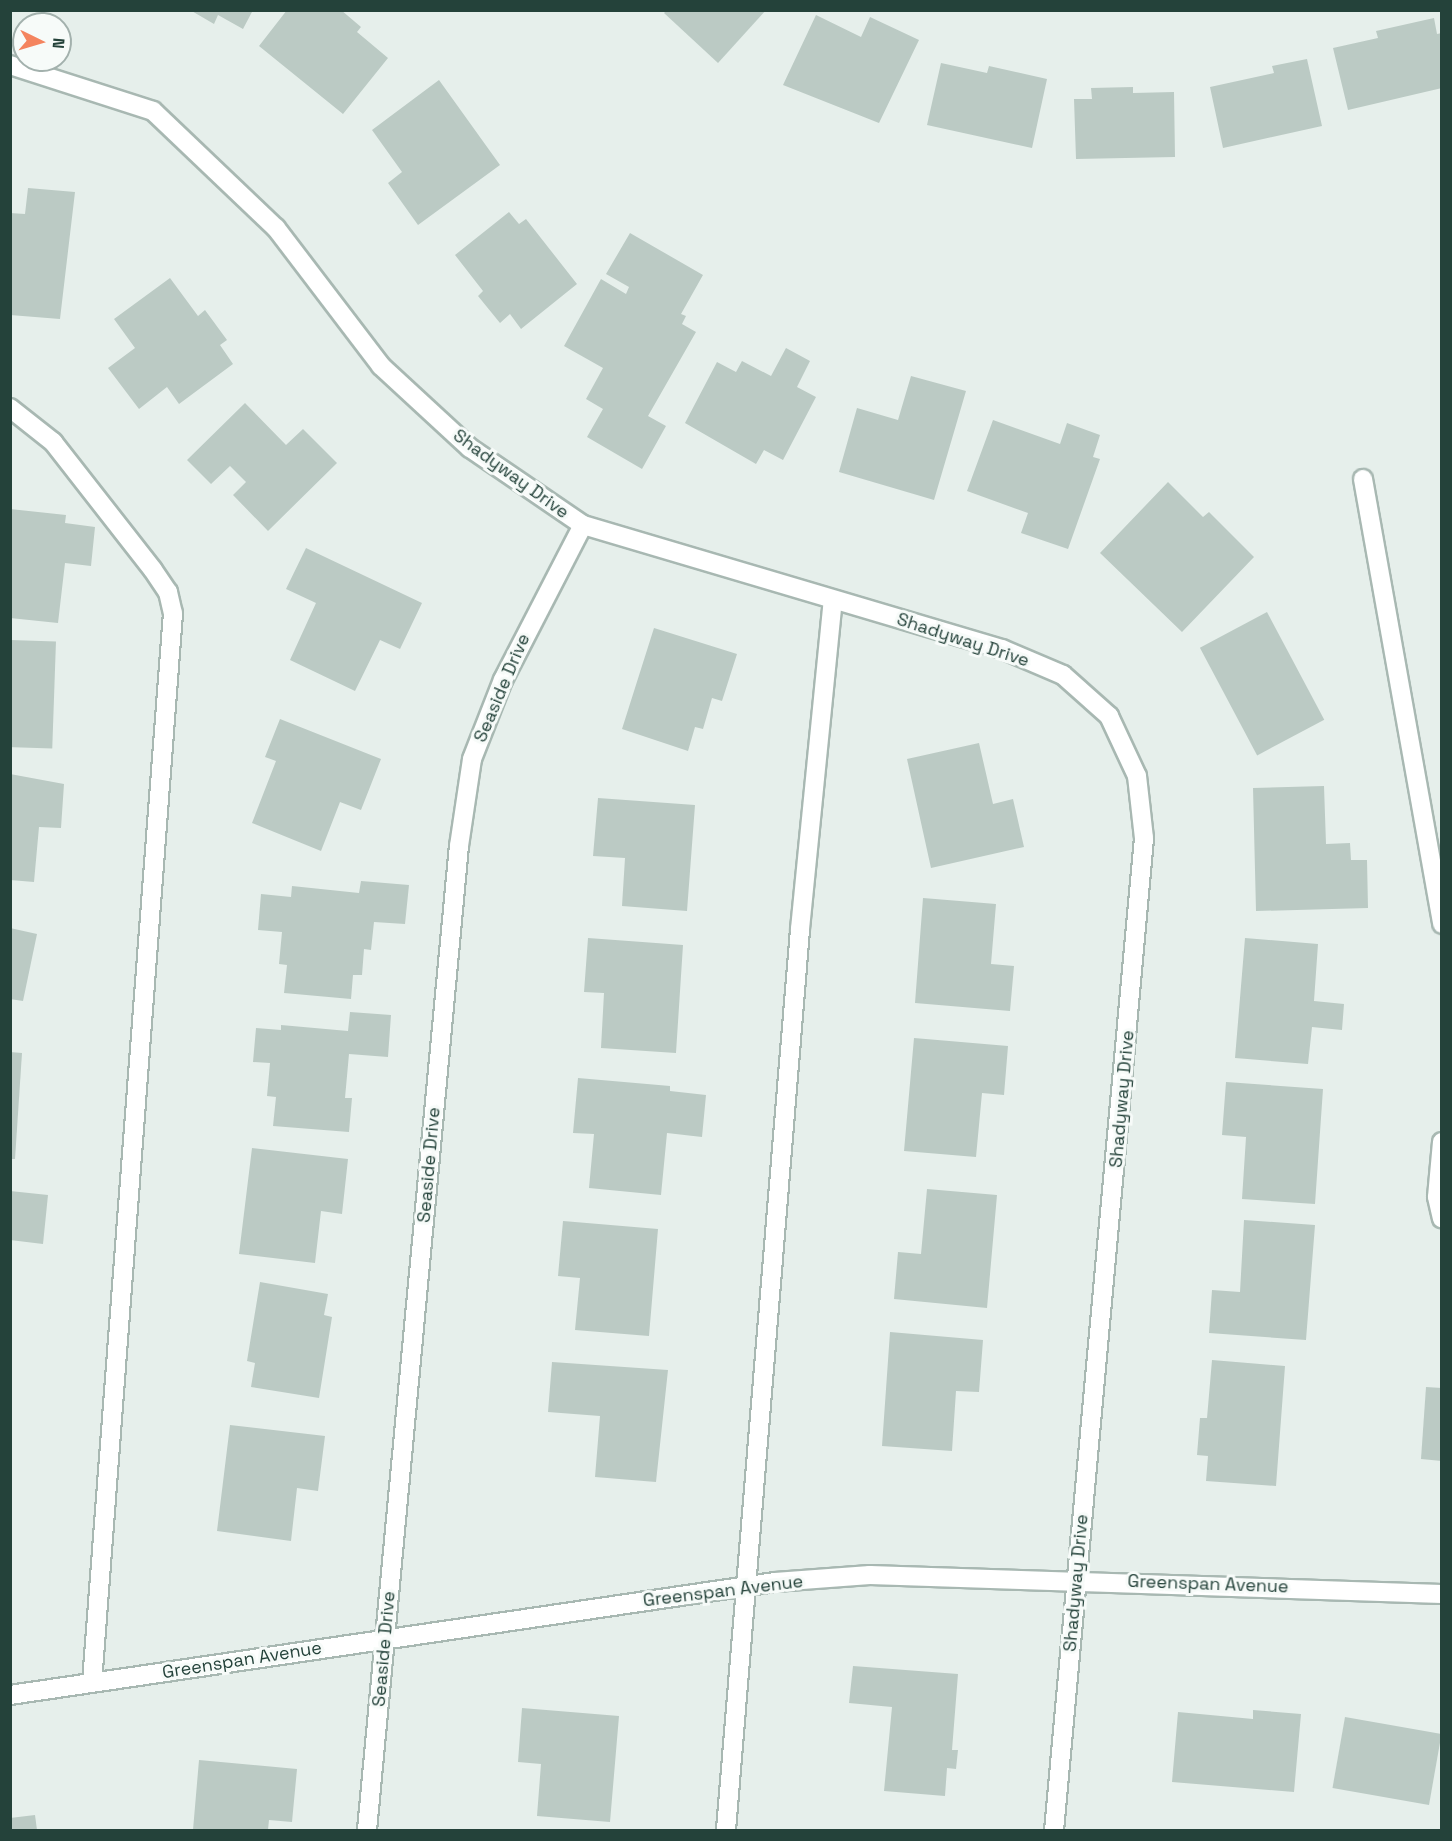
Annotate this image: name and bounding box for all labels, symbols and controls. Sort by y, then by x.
north arrow [12,12,72,72]
text: N [48,37,69,50]
street label: Shadyway Drive [449,425,573,523]
street label: Shadyway Drive [894,608,1032,672]
street label: Seaside Drive [469,630,535,746]
street label: Shadyway Drive [1105,1029,1139,1169]
street label: Seaside Drive [413,1106,445,1224]
street label: Shadyway Drive [1059,1513,1093,1653]
street label: Greenspan Avenue [642,1570,804,1612]
street label: Greenspan Avenue [1127,1570,1289,1598]
street label: Seaside Drive [368,1590,400,1708]
street label: Greenspan Avenue [161,1637,323,1683]

